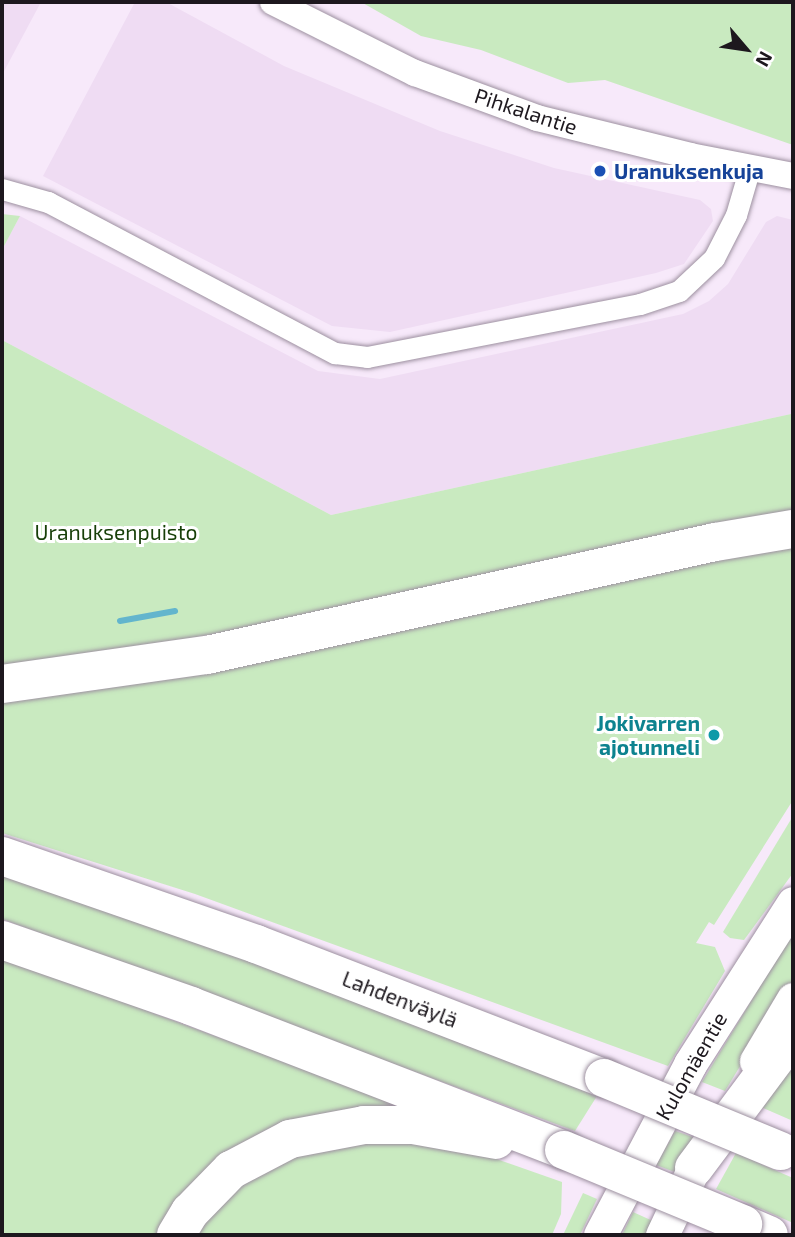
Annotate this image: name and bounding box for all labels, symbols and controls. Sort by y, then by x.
north arrow [711,14,781,84]
text: N [751,48,778,71]
street label: Pihkalantie [471,83,581,139]
place label: Uranuksenkuja [614,158,764,184]
marker: Uranuksenkuja [592,163,608,179]
park label: Uranuksenpuisto [35,519,197,545]
place label: Jokivarren ajotunneli [596,710,700,760]
marker: Jokivarren ajotunneli [706,727,722,743]
street label: Lahdenväylä [339,965,461,1033]
street label: Kulomäentie [650,1008,732,1124]

